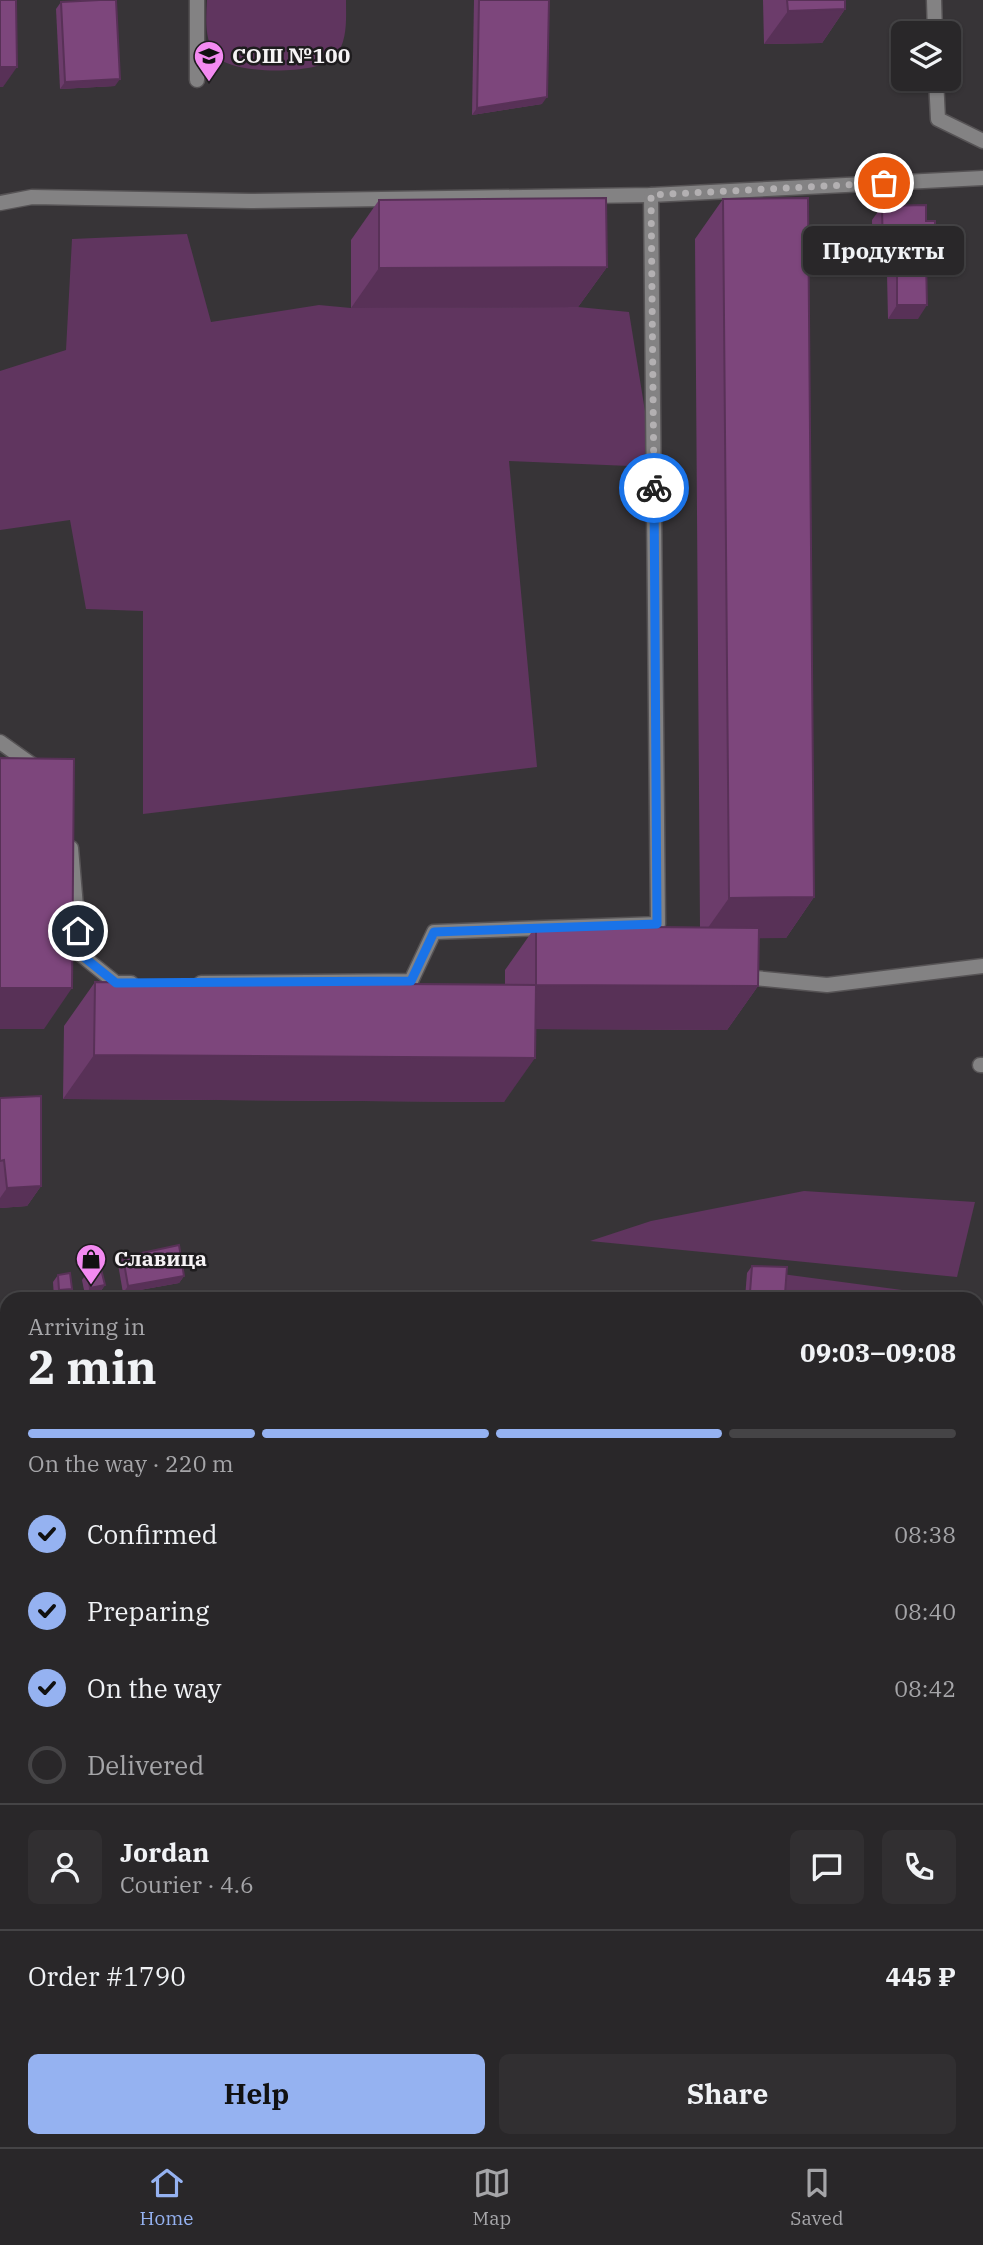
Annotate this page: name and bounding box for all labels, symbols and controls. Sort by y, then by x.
map controls [891,21,961,91]
button: layers [891,21,961,91]
school or university icon: СОШ №100 [192,39,226,83]
place label: СОШ №100 [232,41,350,69]
pin [854,153,914,213]
icon: bag [865,164,903,202]
callout: Продукты [804,225,964,274]
text: Продукты [822,235,945,265]
courier [619,453,689,523]
icon: bike [635,469,673,507]
pin [48,901,108,961]
icon: home [59,912,97,950]
shop icon: Славица [74,1242,108,1286]
place label: Славица [114,1244,207,1272]
text: Arriving in [28,1311,145,1341]
text: 09:03–09:08 [800,1335,956,1369]
text: 2 min [28,1337,157,1397]
text: On the way · 220 m [28,1448,234,1478]
icon: check [28,1515,66,1553]
text: Confirmed [87,1517,218,1551]
text: 08:38 [894,1519,956,1549]
icon: check [28,1592,66,1630]
text: Preparing [87,1594,209,1628]
text: 08:40 [894,1596,956,1626]
icon: check [28,1669,66,1707]
text: On the way [87,1671,221,1705]
text: 08:42 [894,1673,956,1703]
text: Delivered [87,1748,204,1782]
button: person [28,1830,102,1904]
button: chat [790,1830,864,1904]
button: phone [882,1830,956,1904]
text: Jordan [120,1835,210,1869]
text: Courier · 4.6 [120,1869,254,1899]
text: Order #1790 [28,1959,186,1993]
text: 445 ₽ [885,1959,956,1993]
button: Help [28,2054,485,2134]
button: Share [499,2054,956,2134]
tab: Home [140,2164,194,2230]
tab: Map [473,2164,511,2230]
tab: Saved [790,2164,843,2230]

